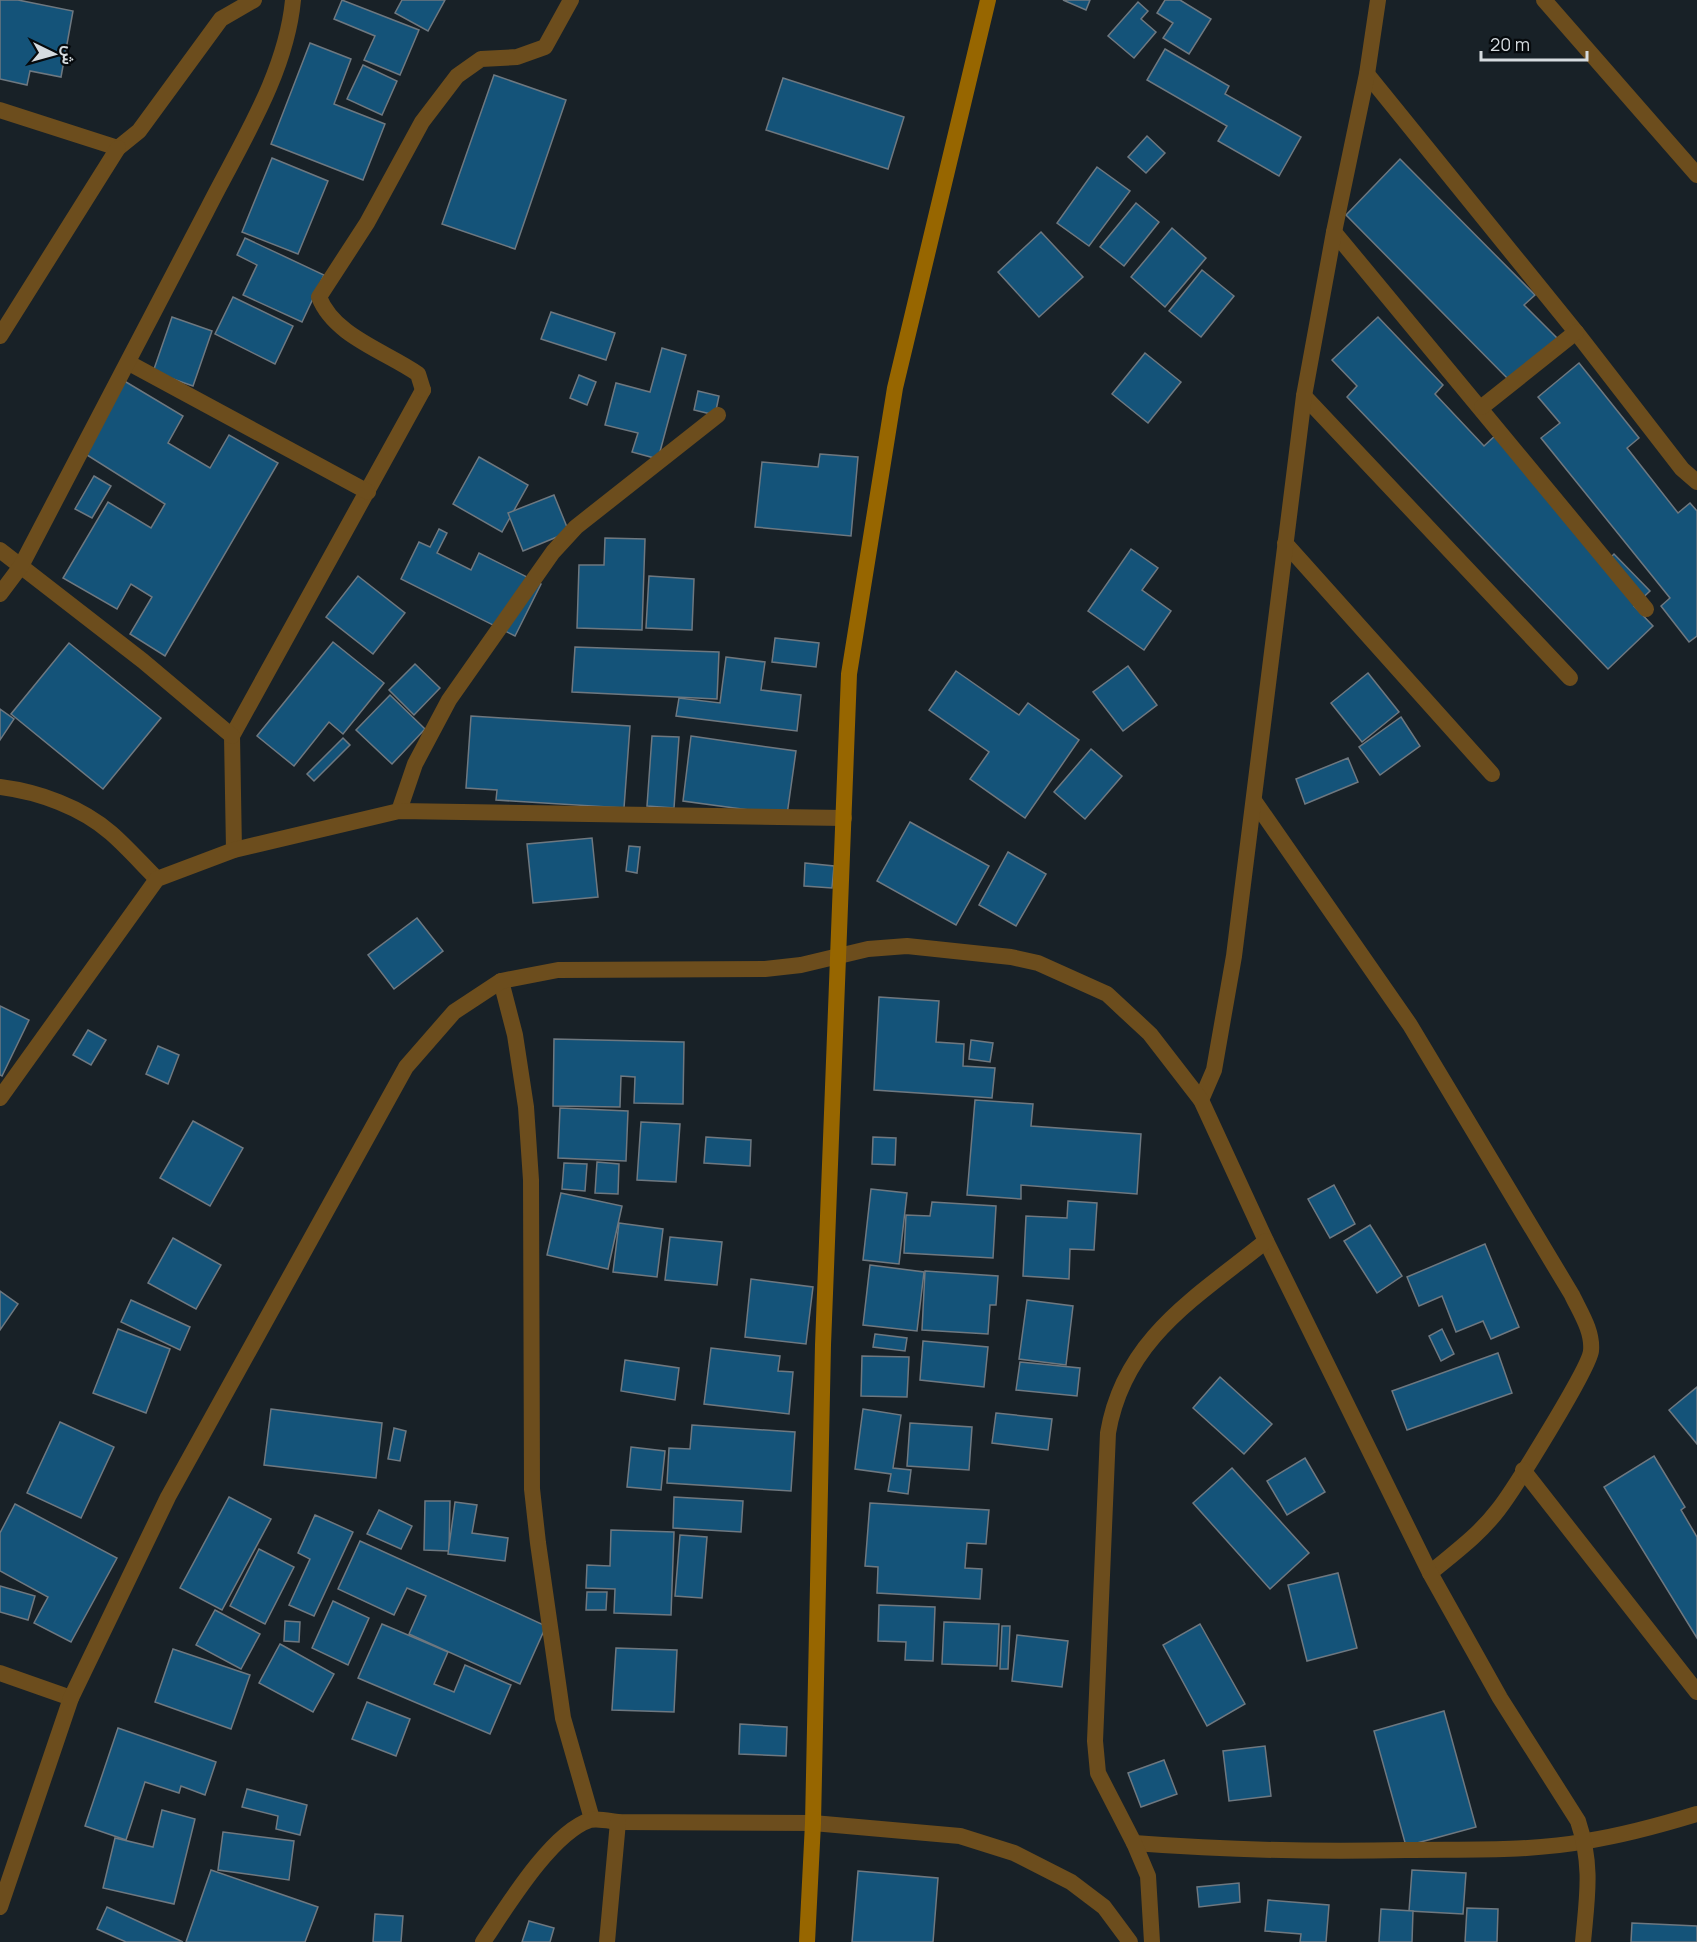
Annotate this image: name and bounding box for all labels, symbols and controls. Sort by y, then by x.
north arrow [24,24,84,84]
scale bar [1481,24,1588,62]
text: 20 m [1490,32,1530,56]
text: ش [57,45,81,66]

